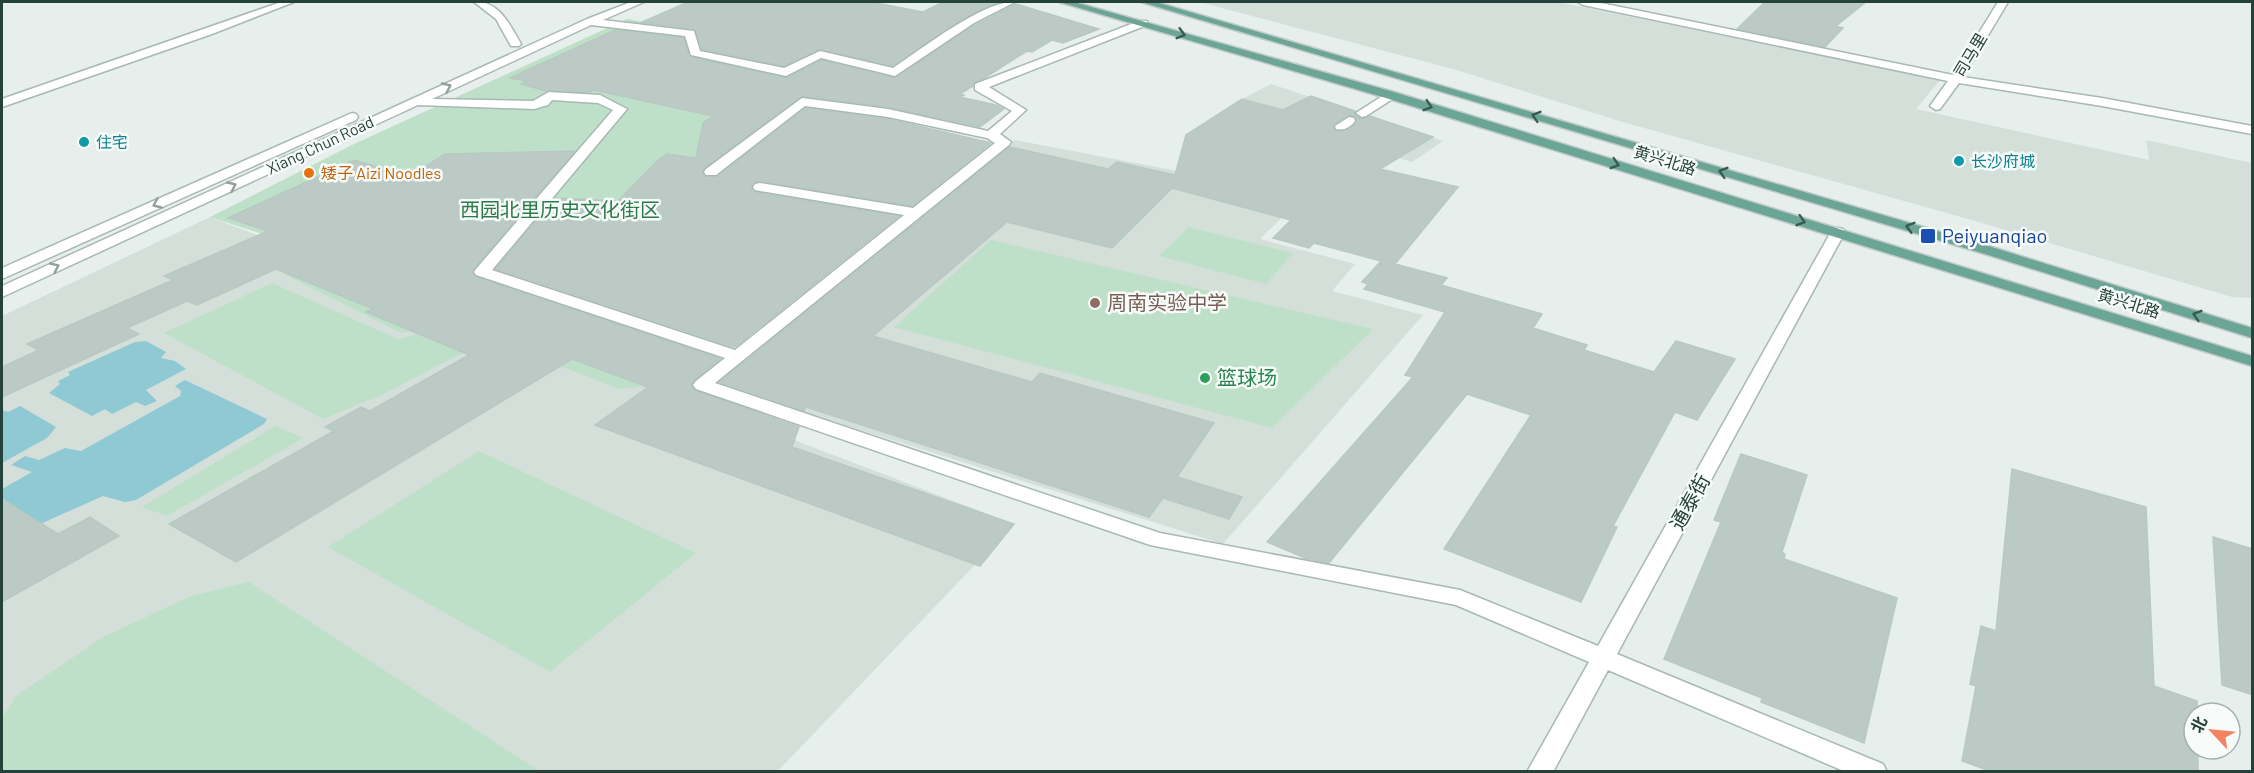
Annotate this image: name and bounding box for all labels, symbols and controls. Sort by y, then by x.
one-way arrow [1175,27,1186,39]
street label: 司马里 [1949,29,1990,80]
one-way arrow [441,82,452,94]
one-way arrow [1422,99,1433,111]
street label: Xiang Chun Road [263,111,376,178]
one-way arrow [1531,111,1542,123]
place label: 住宅 [96,132,128,151]
marker: 住宅 [77,135,91,149]
street label: 黄兴北路 [1632,141,1699,178]
place label: 长沙府城 [1971,151,2035,170]
marker: 长沙府城 [1952,154,1966,168]
one-way arrow [1609,157,1620,169]
place label: 矮子 Aizi Noodles [321,163,441,182]
marker: 矮子 Aizi Noodles [302,166,316,180]
one-way arrow [1718,167,1729,179]
one-way arrow [225,181,236,193]
one-way arrow [153,197,164,209]
park label: 西园北里历史文化街区 [460,197,660,221]
one-way arrow [1795,214,1806,226]
one-way arrow [1905,222,1916,234]
place label: Peiyuanqiao [1942,223,2047,247]
marker: Peiyuanqiao [1919,227,1937,245]
one-way arrow [48,263,59,275]
street label: 黄兴北路 [2096,284,2163,321]
place label: 周南实验中学 [1107,290,1227,314]
marker: 周南实验中学 [1088,296,1102,310]
one-way arrow [2192,310,2203,322]
place label: 篮球场 [1217,365,1277,389]
marker: 篮球场 [1198,371,1212,385]
street label: 通泰街 [1664,469,1714,534]
north arrow [2182,701,2242,761]
text: 北 [2186,713,2210,736]

